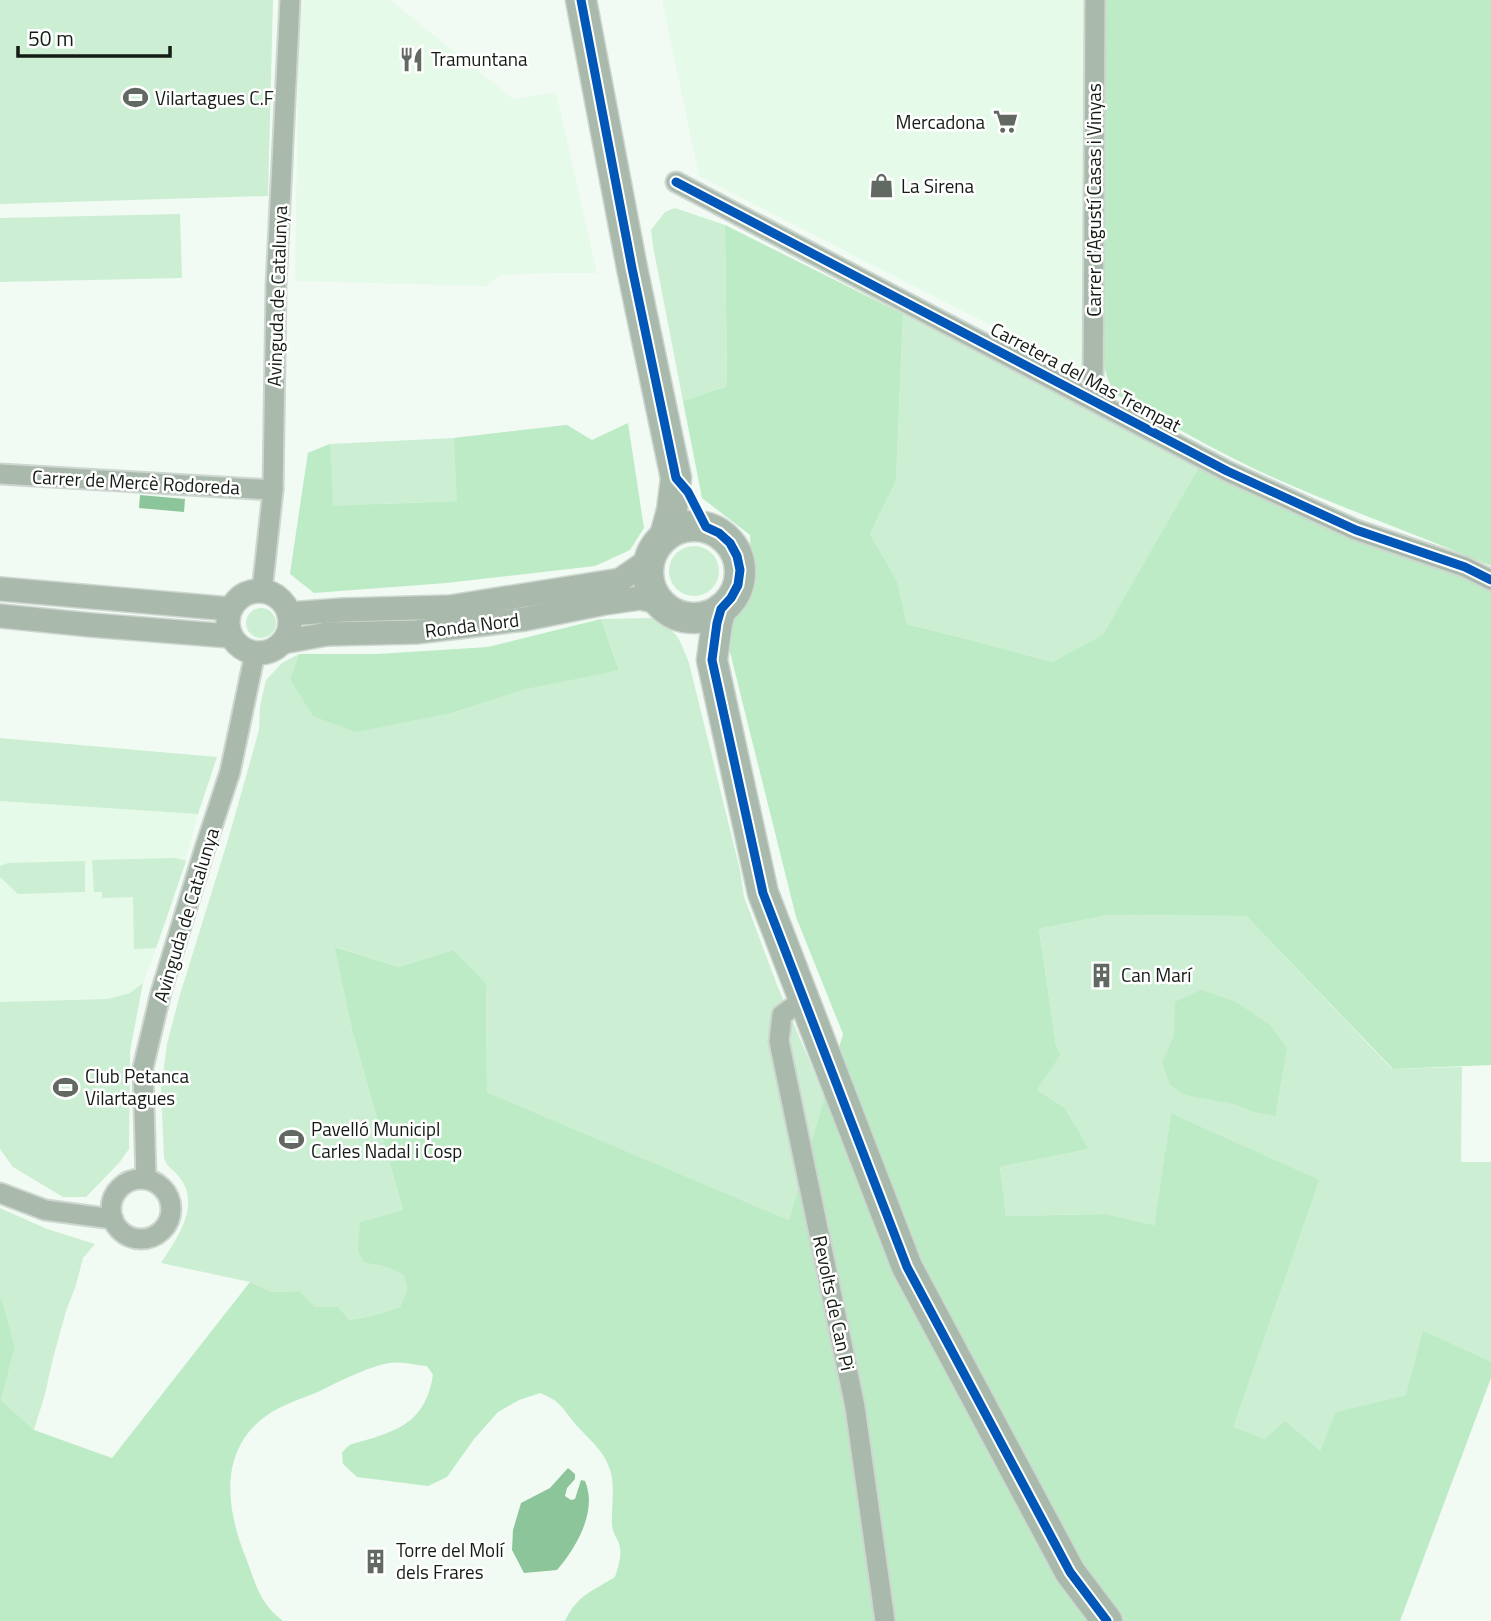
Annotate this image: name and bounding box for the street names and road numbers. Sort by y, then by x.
street label: Carrer d'Agustí Casas i Vinyas [1079,83,1108,317]
street label: Avinguda de Catalunya [259,205,294,387]
street label: Carretera del Mas Trempat [986,314,1187,439]
street label: Carrer de Mercè Rodoreda [31,462,241,501]
street label: Ronda Nord [423,604,521,645]
street label: Avinguda de Catalunya [145,824,226,1006]
street label: Revolts de Can Pi [806,1233,863,1373]

